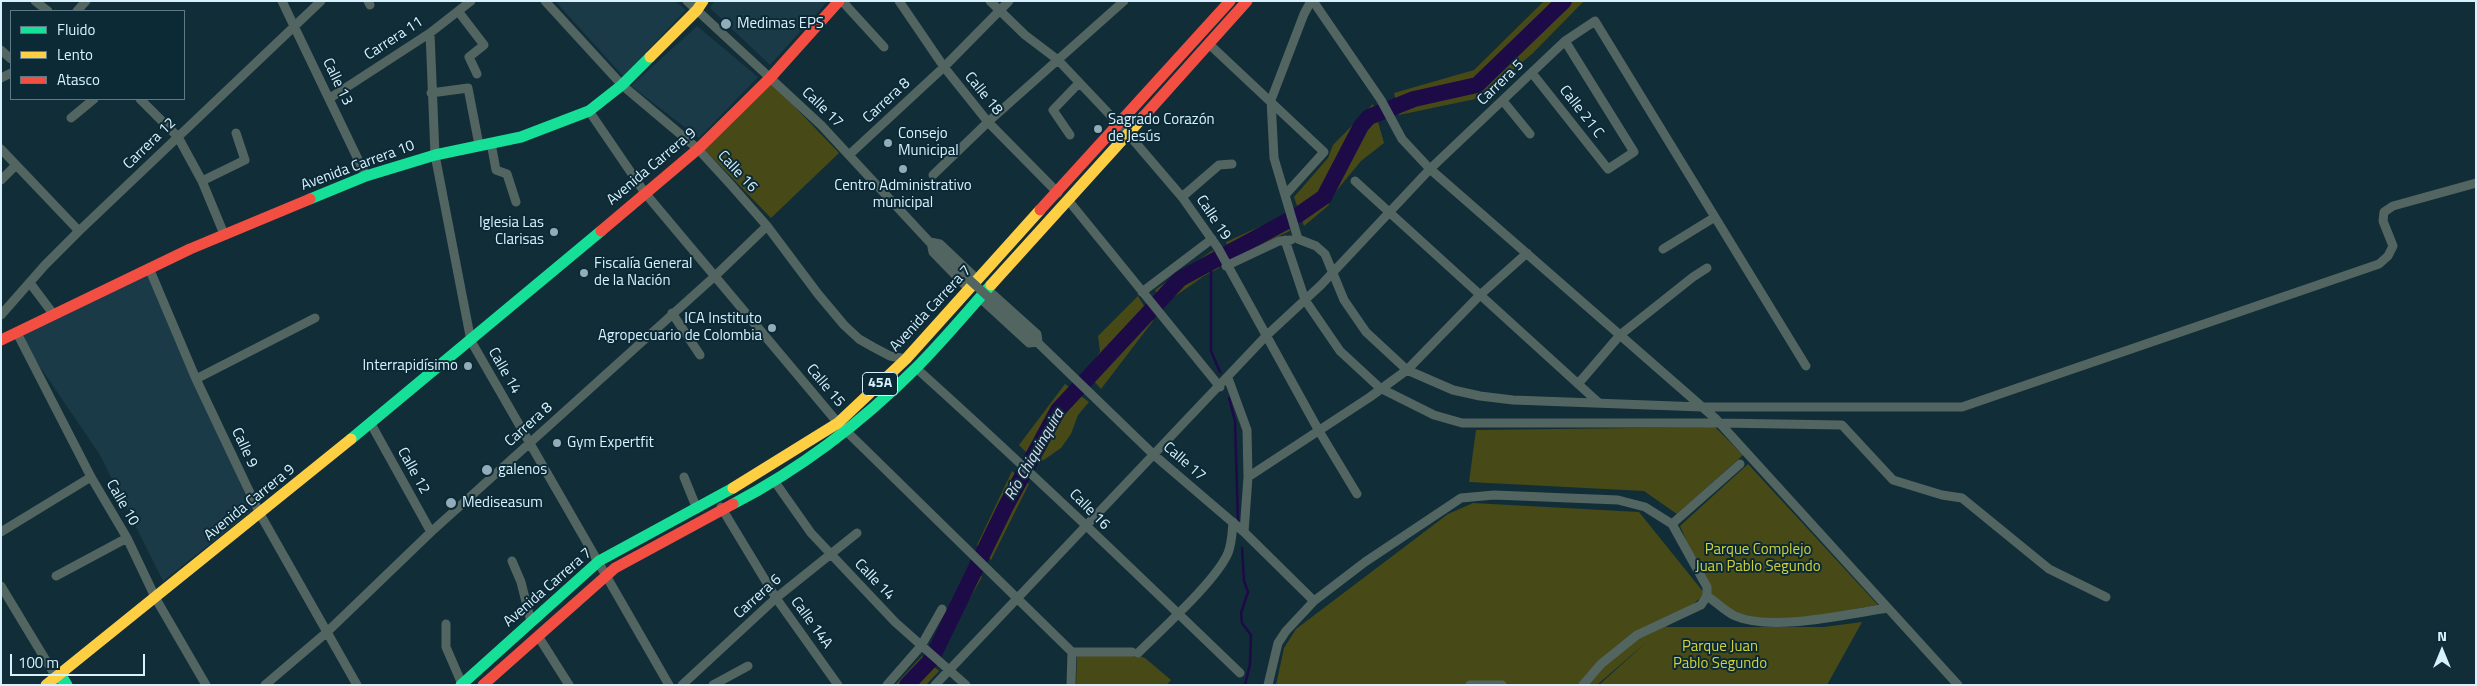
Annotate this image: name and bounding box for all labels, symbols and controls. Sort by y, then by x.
legend [10,10,185,100]
street label: Carrera 11 [361,13,427,65]
place label: Medimas EPS [737,15,824,33]
marker: Medimas EPS [719,17,733,31]
text: Fluido [57,18,95,41]
text: Lento [57,43,93,66]
street label: Calle 13 [318,55,356,109]
street label: Carrera 5 [1474,56,1528,110]
text: Atasco [57,68,100,91]
street label: Calle 18 [960,69,1006,119]
street label: Carrera 8 [860,75,914,127]
street label: Calle 21 C [1555,82,1607,142]
street label: Calle 17 [798,84,846,132]
place label: Sagrado Corazón de Jesús [1108,111,1215,146]
street label: Carrera 12 [120,115,180,173]
marker: Sagrado Corazón de Jesús [1092,123,1104,135]
street label: Avenida Carrera 9 [604,124,700,210]
place label: Consejo Municipal [898,125,959,160]
street label: Avenida Carrera 10 [299,137,417,195]
marker: Consejo Municipal [882,137,894,149]
street label: Calle 16 [713,147,761,197]
marker: Centro Administrativo municipal [897,163,909,175]
place label: Centro Administrativo municipal [834,177,972,212]
street label: Calle 19 [1191,192,1235,244]
place label: Iglesia Las Clarisas [479,214,544,249]
marker: Iglesia Las Clarisas [548,226,560,238]
place label: Fiscalía General de la Nación [594,255,692,290]
street label: Avenida Carrera 7 [886,262,976,356]
marker: Fiscalía General de la Nación [578,267,590,279]
place label: ICA Instituto Agropecuario de Colombia [598,310,762,345]
marker: ICA Instituto Agropecuario de Colombia [766,322,778,334]
street label: Calle 14 [484,345,524,397]
place label: Interrapidísimo [362,357,458,375]
marker: Interrapidísimo [462,360,474,372]
street label: Calle 15 [802,361,848,411]
road number: 45A [862,372,898,396]
street label: Carrera 8 [501,399,557,451]
water label: Río Chiquinquira [1001,406,1069,504]
street label: Calle 9 [227,425,261,471]
place label: Gym Expertfit [567,434,654,452]
marker: Gym Expertfit [551,437,563,449]
street label: Calle 17 [1159,439,1209,485]
street label: Calle 12 [393,445,433,497]
street label: Avenida Carrera 9 [201,461,299,545]
place label: galenos [498,461,547,479]
marker: galenos [480,463,494,477]
street label: Calle 10 [102,477,142,529]
street label: Calle 16 [1065,486,1113,534]
place label: Mediseasum [462,494,543,512]
marker: Mediseasum [444,496,458,510]
park label: Parque Complejo Juan Pablo Segundo [1695,541,1821,576]
street label: Avenida Carrera 7 [500,545,596,631]
street label: Calle 14 [850,556,898,604]
street label: Carrera 6 [730,571,786,623]
street label: Calle 14A [786,594,836,652]
text: N [2437,625,2447,646]
north arrow [2417,626,2467,676]
park label: Parque Juan Pablo Segundo [1673,638,1767,673]
scale bar [12,644,148,676]
text: 100 m [18,651,59,674]

